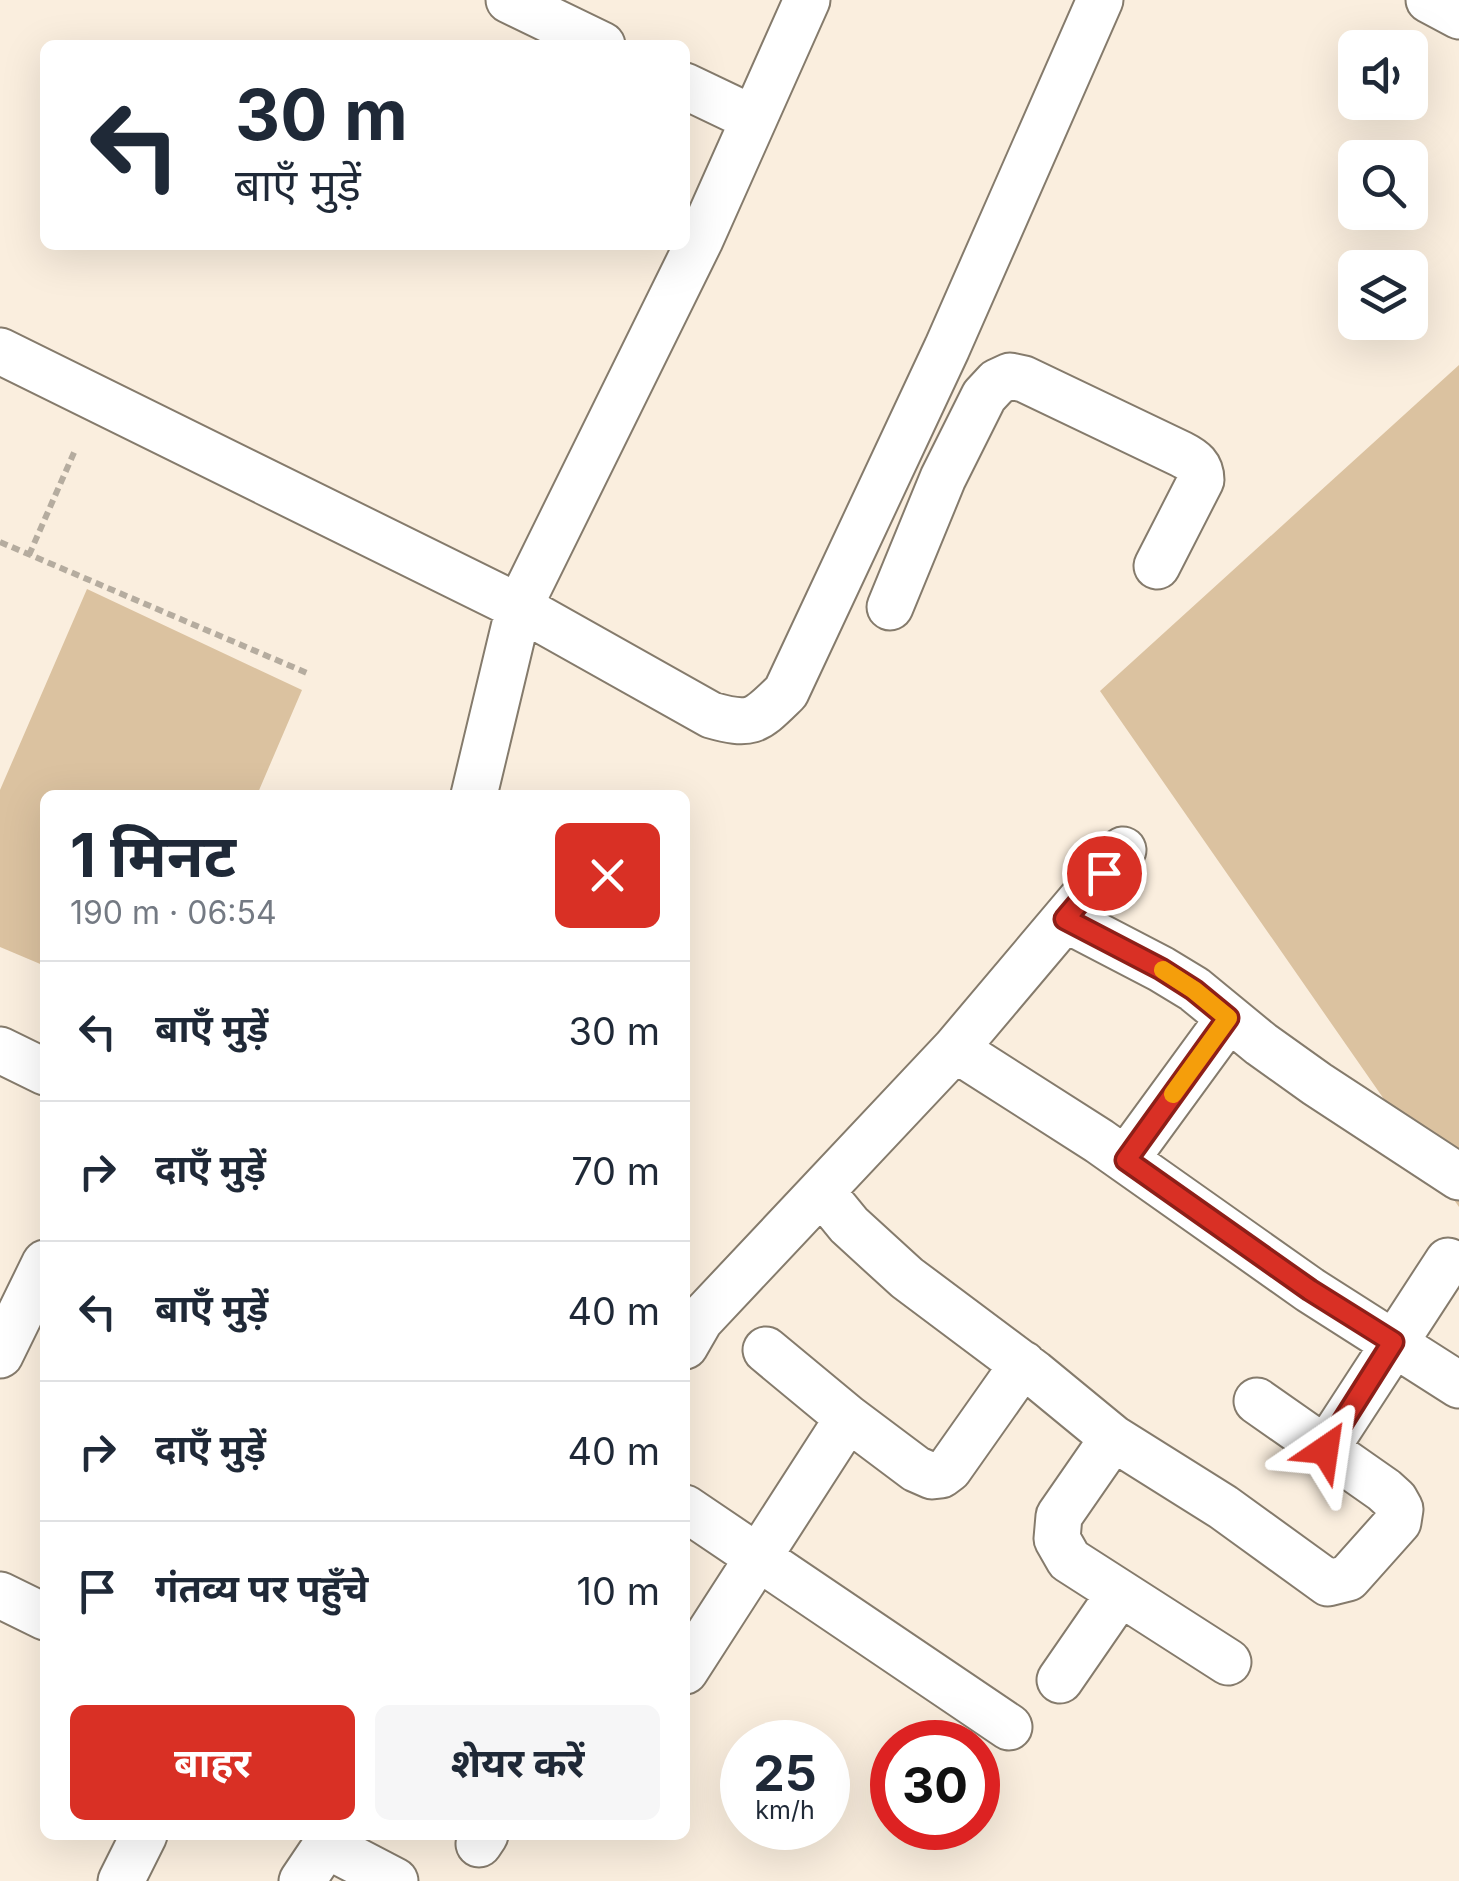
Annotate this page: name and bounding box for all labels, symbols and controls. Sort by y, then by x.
map controls [1338,30,1428,340]
button: sound [1338,30,1428,120]
text: 30 m [235,72,408,157]
icon: left [70,80,200,210]
button: search [1338,140,1428,230]
text: बाएँ मुड़ें [235,157,361,212]
button: layers [1338,250,1428,340]
text: 1 मिनट [70,819,236,891]
button: close [555,823,660,928]
pin [1062,831,1147,916]
icon: arrive [1077,846,1132,901]
text: 190 m · 06:54 [70,893,277,932]
icon: left [70,1004,125,1059]
text: बाएँ मुड़ें [155,1005,268,1051]
text: 30 m [569,1008,660,1054]
icon: right [70,1144,125,1199]
text: दाएँ मुड़ें [155,1145,266,1191]
text: 70 m [571,1148,660,1194]
icon: left [70,1284,125,1339]
text: बाएँ मुड़ें [155,1285,268,1331]
text: 40 m [568,1288,660,1334]
position arrow [1273,1398,1377,1502]
icon: right [70,1424,125,1479]
text: दाएँ मुड़ें [155,1425,266,1471]
text: 40 m [568,1428,660,1474]
icon: arrive [70,1564,125,1619]
text: गंतव्य पर पहुँचे [155,1565,368,1611]
text: 10 m [577,1568,660,1614]
button: बाहर [70,1705,355,1820]
button: शेयर करें [375,1705,660,1820]
speed limit sign: 30 [870,1720,1000,1850]
text: 25 [753,1743,817,1803]
text: km/h [755,1795,815,1825]

